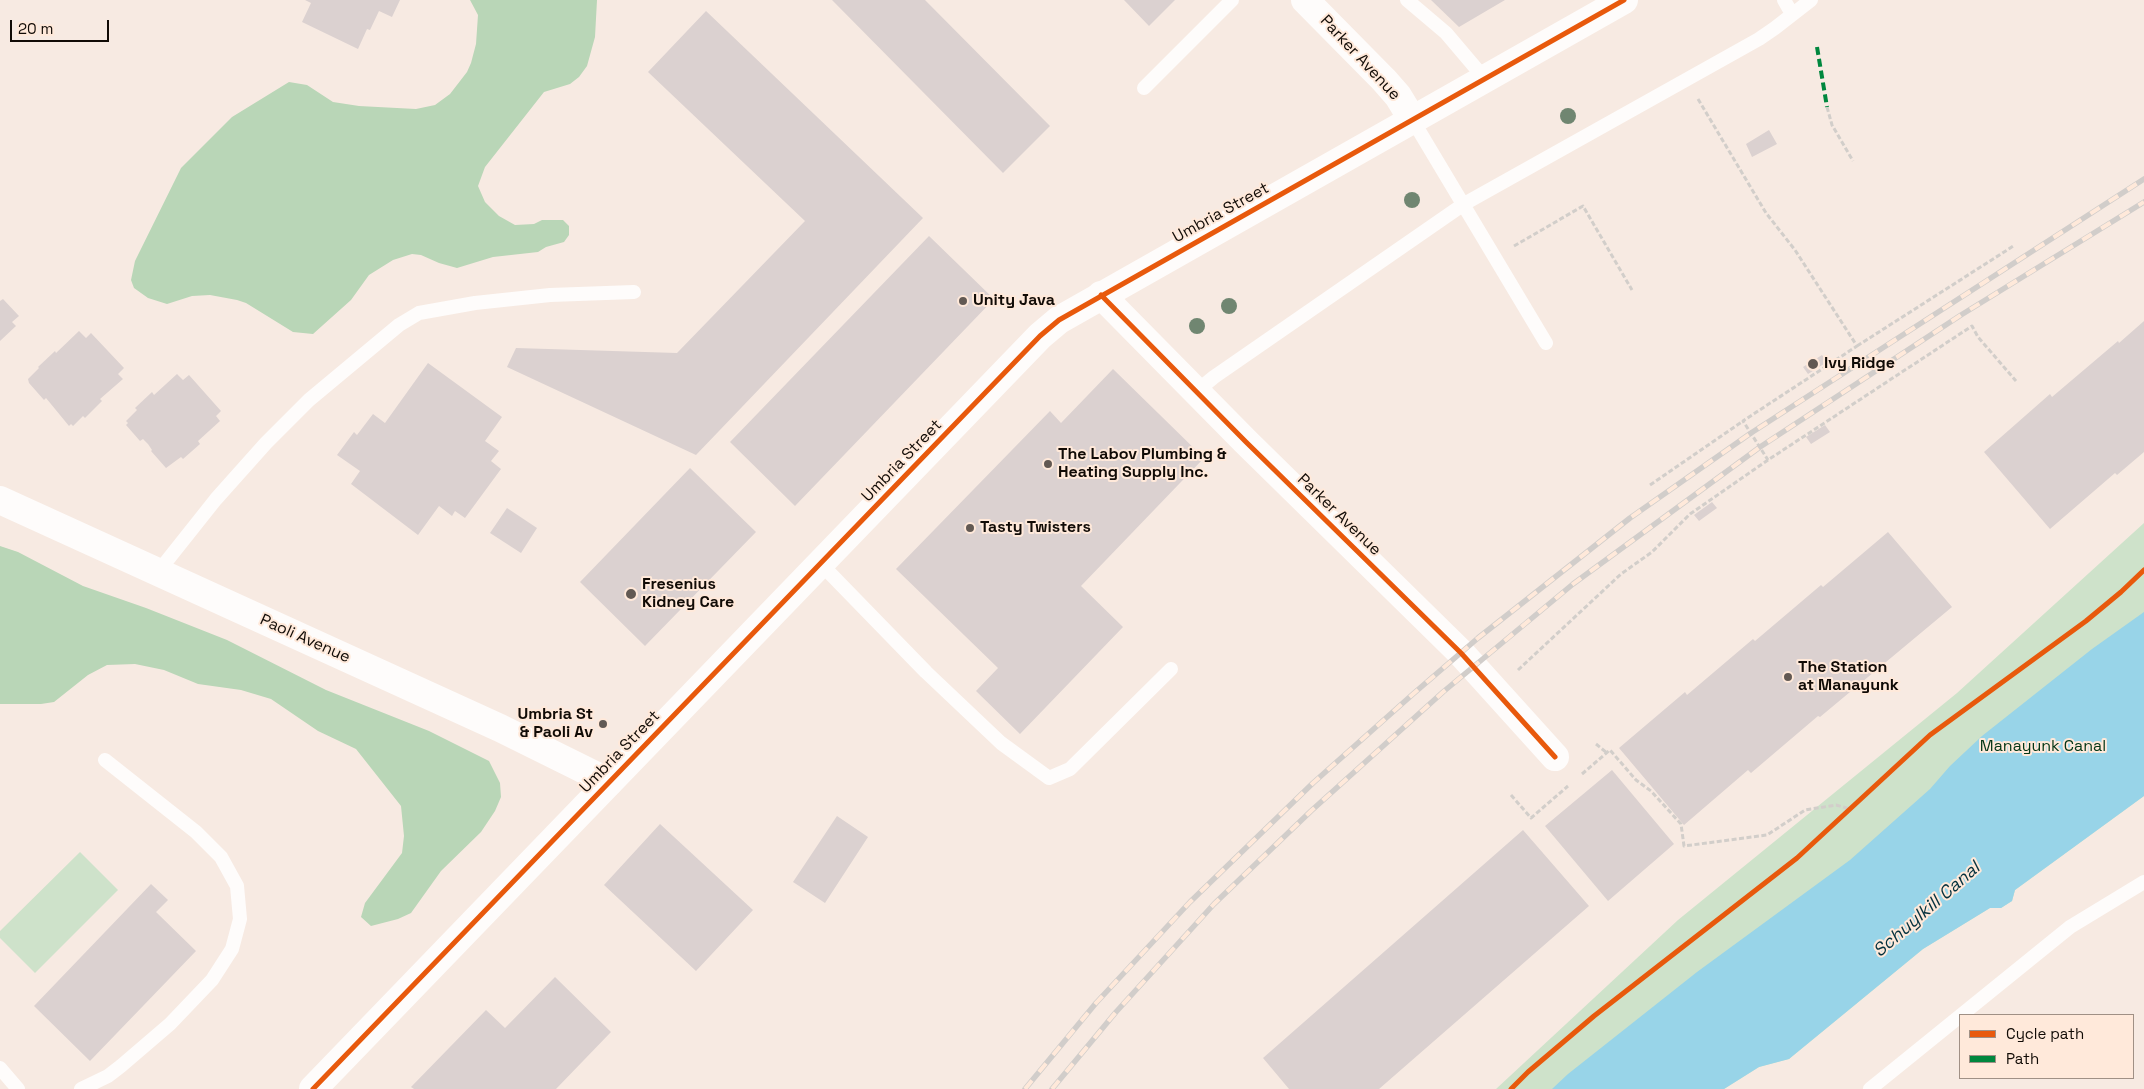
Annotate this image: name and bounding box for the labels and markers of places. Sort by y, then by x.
place label: Unity Java [973,291,1055,311]
marker: Unity Java [957,295,969,307]
place label: Ivy Ridge [1824,354,1895,374]
marker: Ivy Ridge [1806,357,1820,371]
place label: The Labov Plumbing & Heating Supply Inc. [1058,445,1227,483]
marker: The Labov Plumbing & Heating Supply Inc. [1042,458,1054,470]
place label: Tasty Twisters [980,518,1091,538]
marker: Tasty Twisters [964,522,976,534]
place label: Fresenius Kidney Care [642,575,734,613]
marker: Fresenius Kidney Care [624,587,638,601]
place label: The Station at Manayunk [1798,658,1899,696]
marker: The Station at Manayunk [1782,671,1794,683]
place label: Umbria St & Paoli Av [517,705,593,743]
marker: Umbria St & Paoli Av [597,718,609,730]

